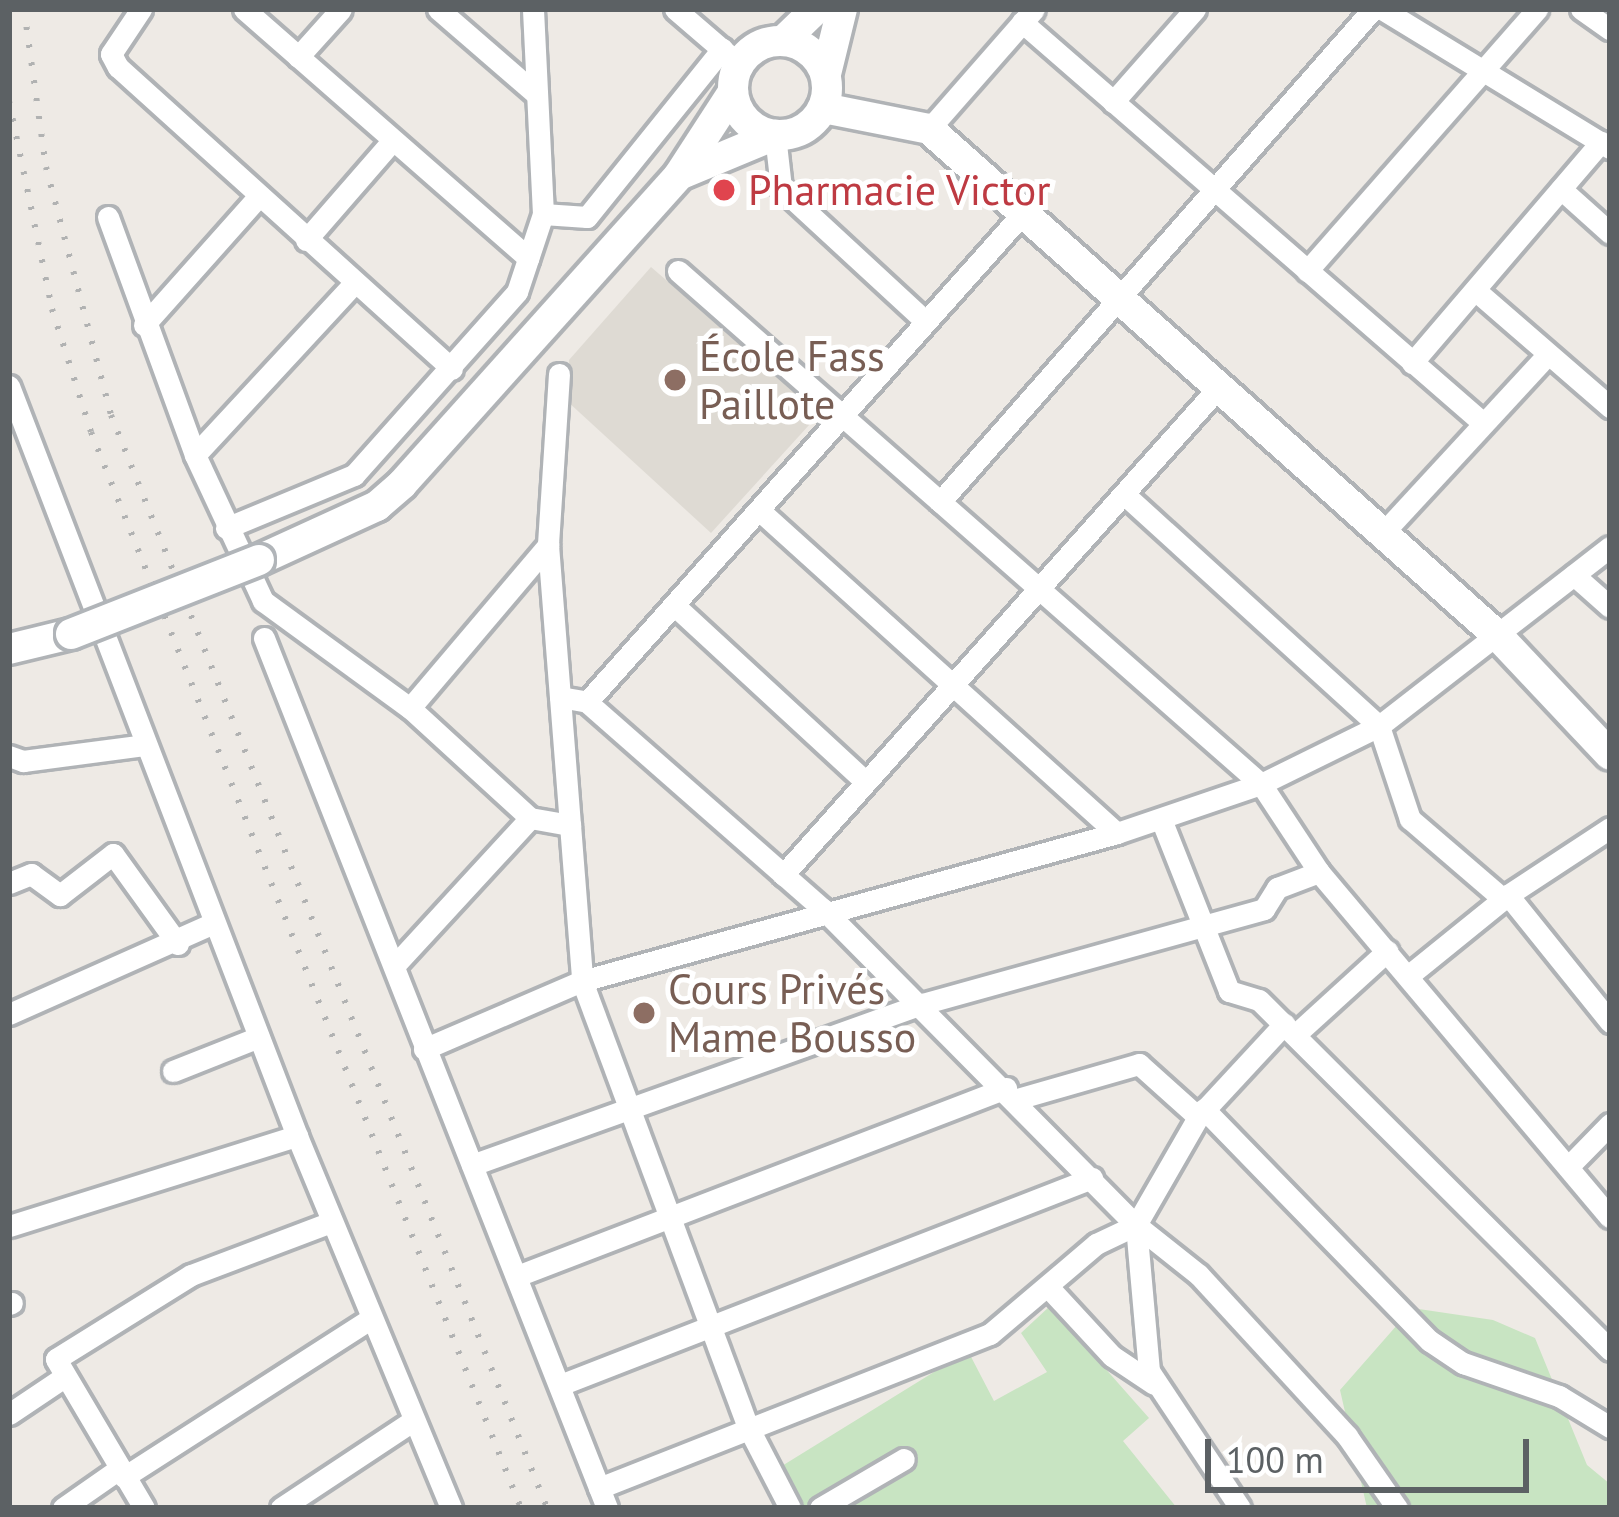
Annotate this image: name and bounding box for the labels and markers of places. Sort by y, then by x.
place label: Pharmacie Victor [748,165,1052,215]
marker: Pharmacie Victor [711,177,737,203]
place label: École Fass Paillote [699,331,885,430]
marker: École Fass Paillote [662,367,688,393]
place label: Cours Privés Mame Bousso [668,964,916,1062]
marker: Cours Privés Mame Bousso [631,1000,657,1026]

